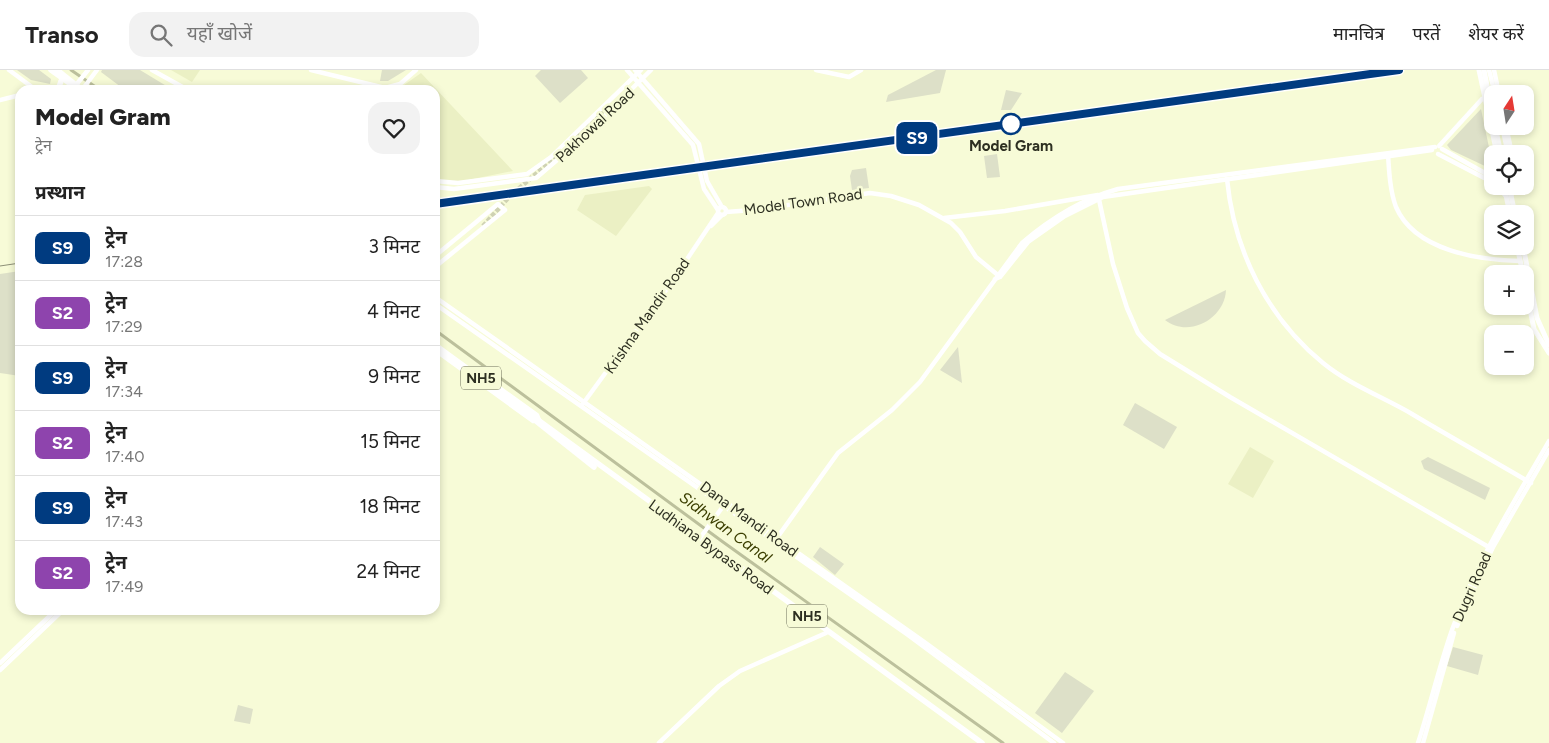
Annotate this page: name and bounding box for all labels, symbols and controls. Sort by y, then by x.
search box [129,12,479,57]
text: Transo [25,20,99,49]
icon: search [147,21,175,49]
text: यहाँ खोजें [187,22,252,45]
text: मानचित्र [1333,23,1384,45]
text: परतें [1412,23,1440,45]
text: शेयर करें [1468,23,1524,45]
street label: Pakhowal Road [552,84,638,166]
north arrow [1484,85,1534,135]
map controls [1484,85,1534,375]
text: Model Gram [35,102,171,131]
button: heart [368,102,420,154]
marker: Model Gram [1000,113,1022,135]
line badge: S9 [894,122,940,154]
text: S9 [906,127,928,149]
text: ट्रेन [35,136,52,155]
place label: Model Gram [969,137,1053,155]
button: locate [1484,145,1534,195]
text: प्रस्थान [35,181,85,204]
street label: Model Town Road [743,185,863,219]
button: layers [1484,205,1534,255]
text: ट्रेन [105,226,127,249]
text: 3 मिनट [369,235,420,258]
text: S9 [52,237,73,259]
text: 17:28 [105,252,143,271]
street label: Krishna Mandir Road [600,255,694,377]
button: + [1484,265,1534,315]
text: ट्रेन [105,291,127,314]
text: 4 मिनट [367,300,420,323]
text: S2 [52,302,73,324]
text: 17:29 [105,317,142,336]
button: − [1484,325,1534,375]
text: ट्रेन [105,356,127,379]
text: 9 मिनट [368,365,420,388]
road number: NH5 [461,366,501,390]
text: S9 [52,367,73,389]
text: 17:34 [105,382,143,401]
text: ट्रेन [105,421,127,444]
text: 15 मिनट [360,430,420,453]
text: S2 [52,432,73,454]
text: 17:40 [105,447,144,466]
street label: Dana Mandi Road [696,477,802,561]
text: ट्रेन [105,486,127,509]
water label: Sidhwan Canal [676,488,776,567]
text: 18 मिनट [359,495,420,518]
street label: Ludhiana Bypass Road [645,496,777,598]
text: S9 [52,497,73,519]
text: 17:43 [105,512,143,531]
street label: Dugri Road [1449,549,1495,625]
text: ट्रेन [105,551,127,574]
text: 24 मिनट [356,560,420,583]
text: S2 [52,562,73,584]
text: 17:49 [105,577,143,596]
road number: NH5 [787,604,827,628]

